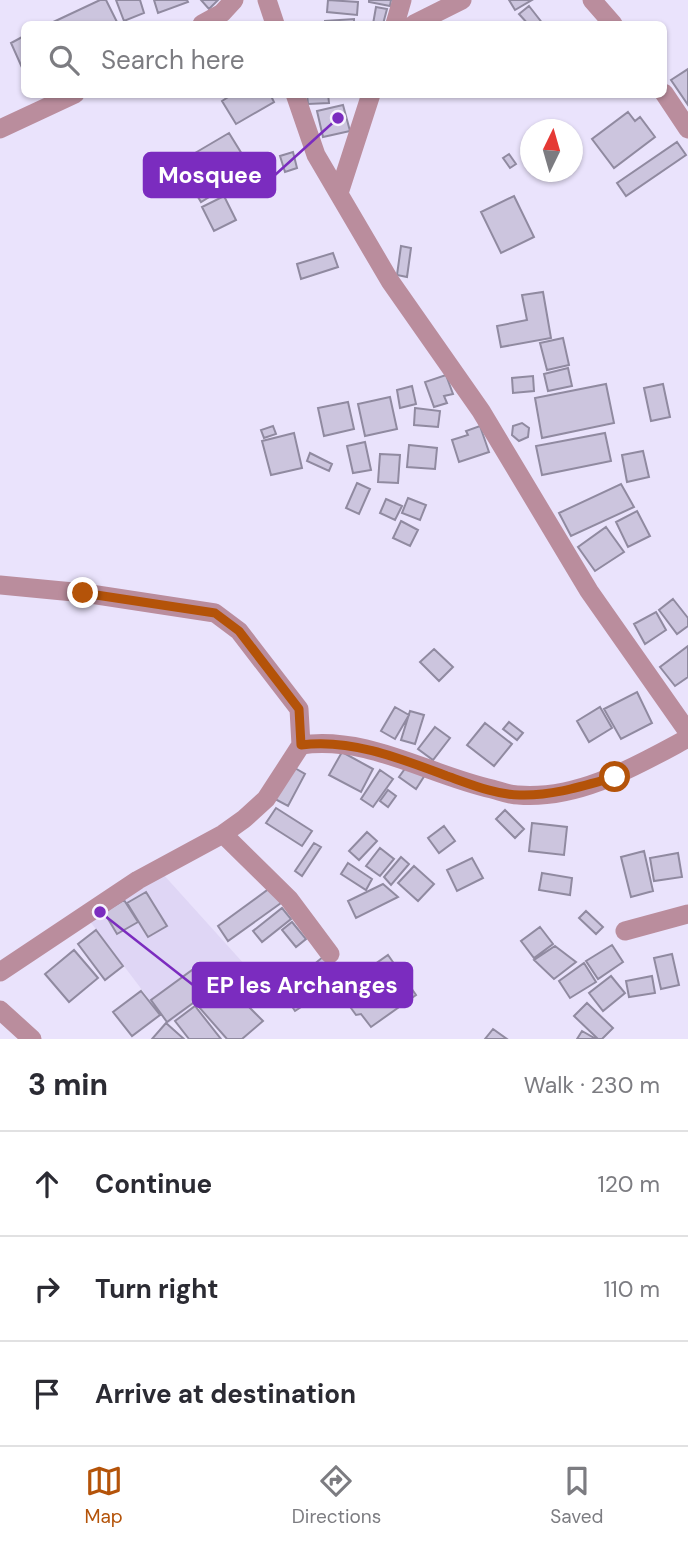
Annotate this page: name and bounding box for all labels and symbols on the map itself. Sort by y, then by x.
north arrow [520,119,583,182]
callout: Mosquee [144,153,275,197]
text: Mosquee [158,160,262,190]
route end [67,577,98,608]
route start [599,761,630,792]
callout: EP les Archanges [193,963,412,1007]
text: EP les Archanges [206,970,398,1000]

